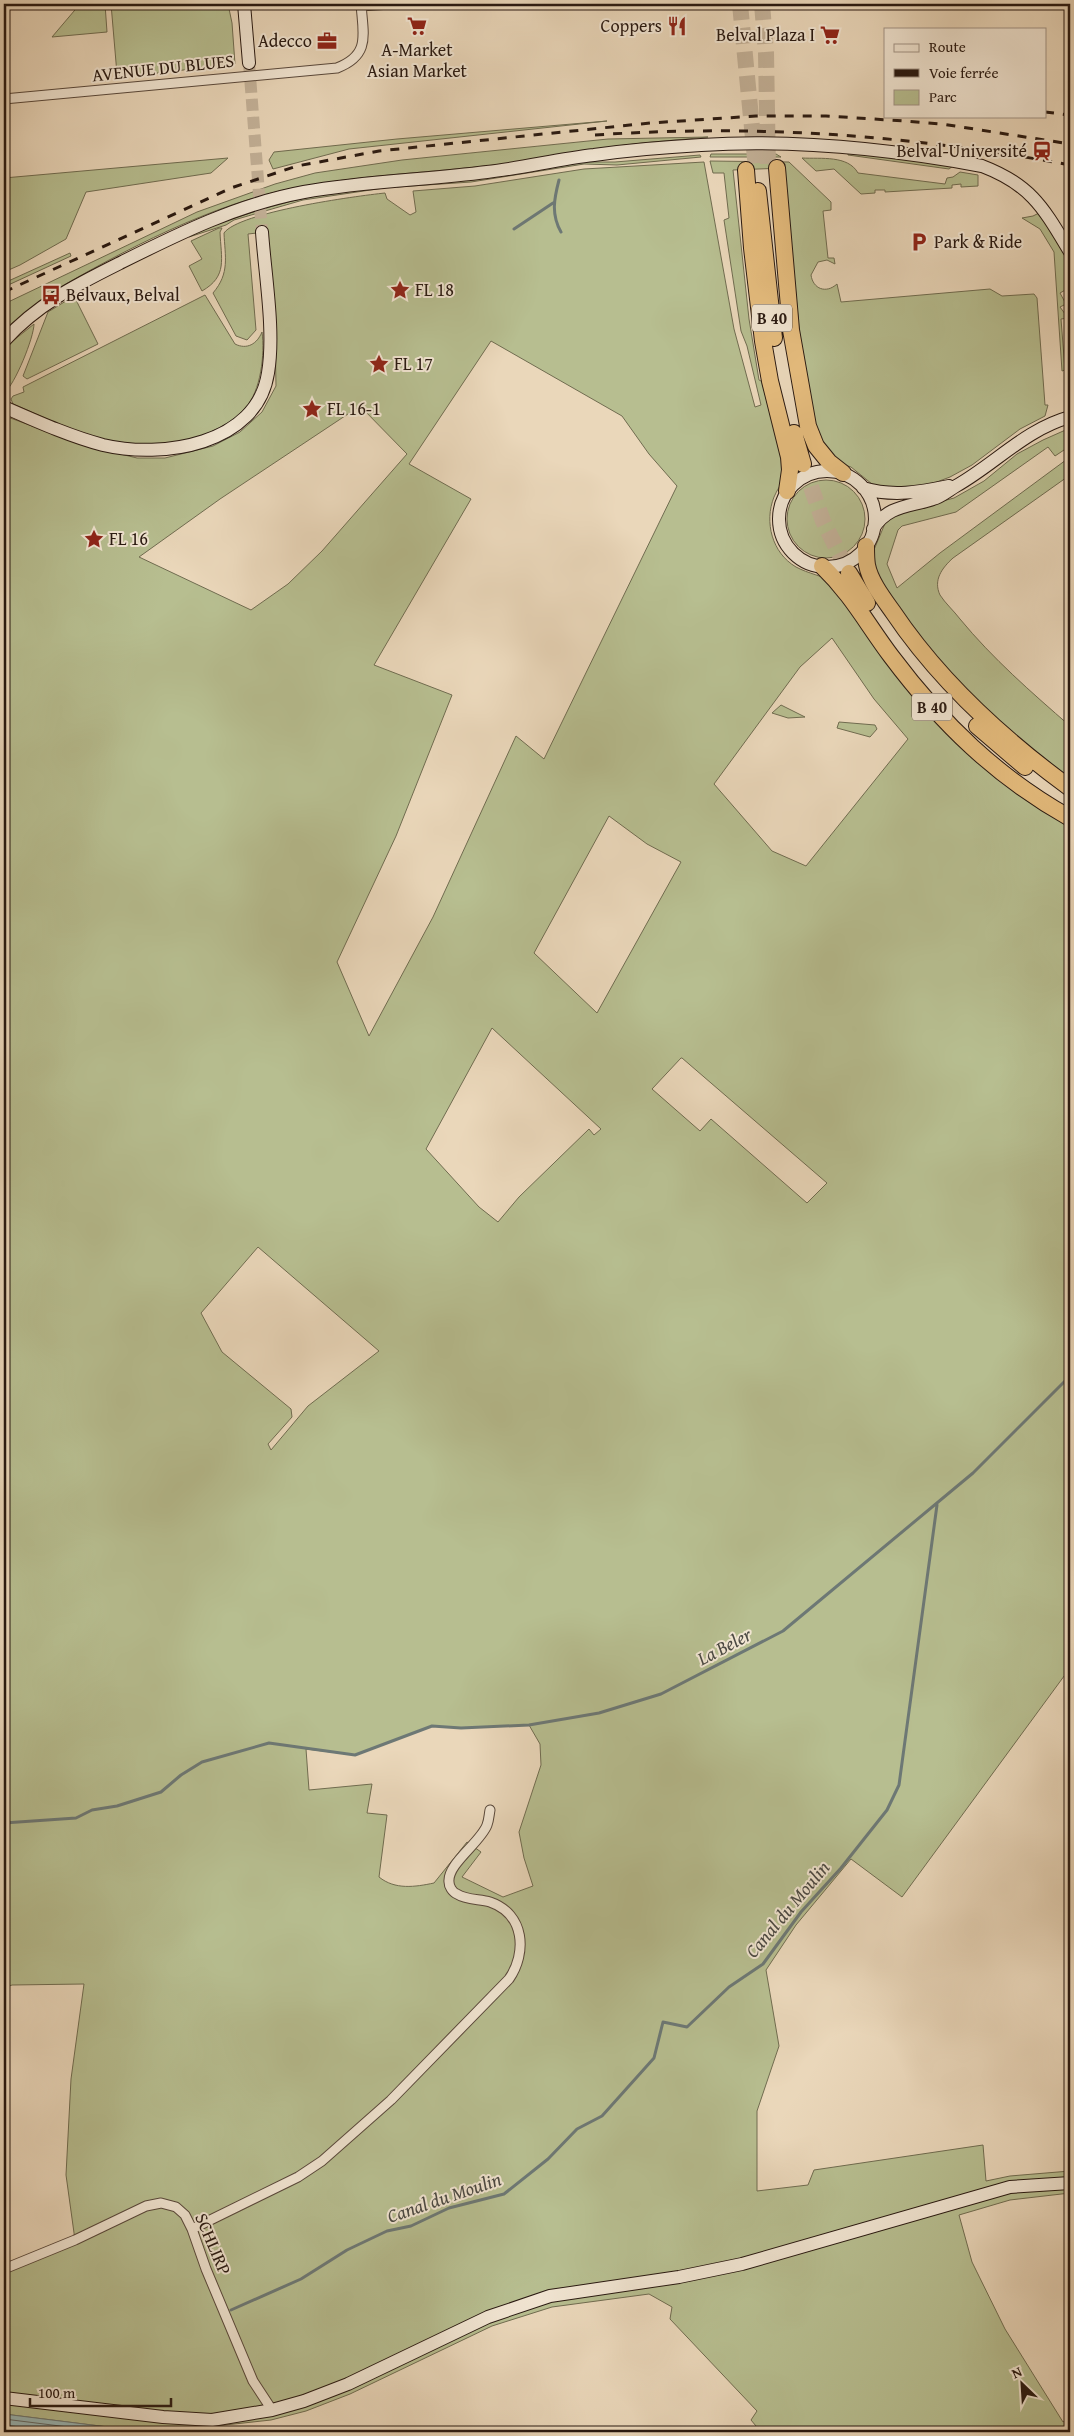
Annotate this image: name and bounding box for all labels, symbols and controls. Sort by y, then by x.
place label: Coppers [601,12,662,39]
supermarket icon: A-Market Asian Market [406,15,428,37]
restaurant icon: Coppers [666,15,688,37]
place label: Belval Plaza I [716,21,815,48]
supermarket icon: Belval Plaza I [819,24,841,46]
place label: Adecco [258,27,312,54]
legend [884,28,1046,118]
office icon: Adecco [316,30,338,52]
place label: A-Market Asian Market [367,36,468,84]
text: Route [929,36,966,57]
street label: AVENUE DU BLUES [91,47,235,88]
text: Voie ferrée [929,62,998,83]
text: Parc [929,86,957,107]
place label: Belval-Université [897,137,1027,164]
station icon: Belval-Université [1031,140,1053,162]
place label: Park & Ride [934,228,1022,255]
parking icon: Park & Ride [908,231,930,253]
place label: FL 18 [415,276,454,303]
place icon: FL 18 [389,279,411,301]
place label: Belvaux, Belval [66,281,180,308]
bus stop icon: Belvaux, Belval [40,284,62,306]
road number: B 40 [752,304,792,332]
place label: FL 17 [394,350,433,377]
place icon: FL 17 [368,353,390,375]
place label: FL 16-1 [327,395,381,422]
place icon: FL 16-1 [301,398,323,420]
place label: FL 16 [109,525,148,552]
place icon: FL 16 [83,528,105,550]
road number: B 40 [912,694,952,720]
water label: La Beler [691,1620,757,1672]
water label: Canal du Moulin [738,1854,836,1964]
water label: Canal du Moulin [383,2164,505,2230]
street label: SCHLIRP [188,2209,239,2279]
north arrow [996,2358,1046,2408]
text: N [1008,2361,1026,2383]
scale bar [30,2376,171,2408]
text: 100 m [38,2382,76,2403]

